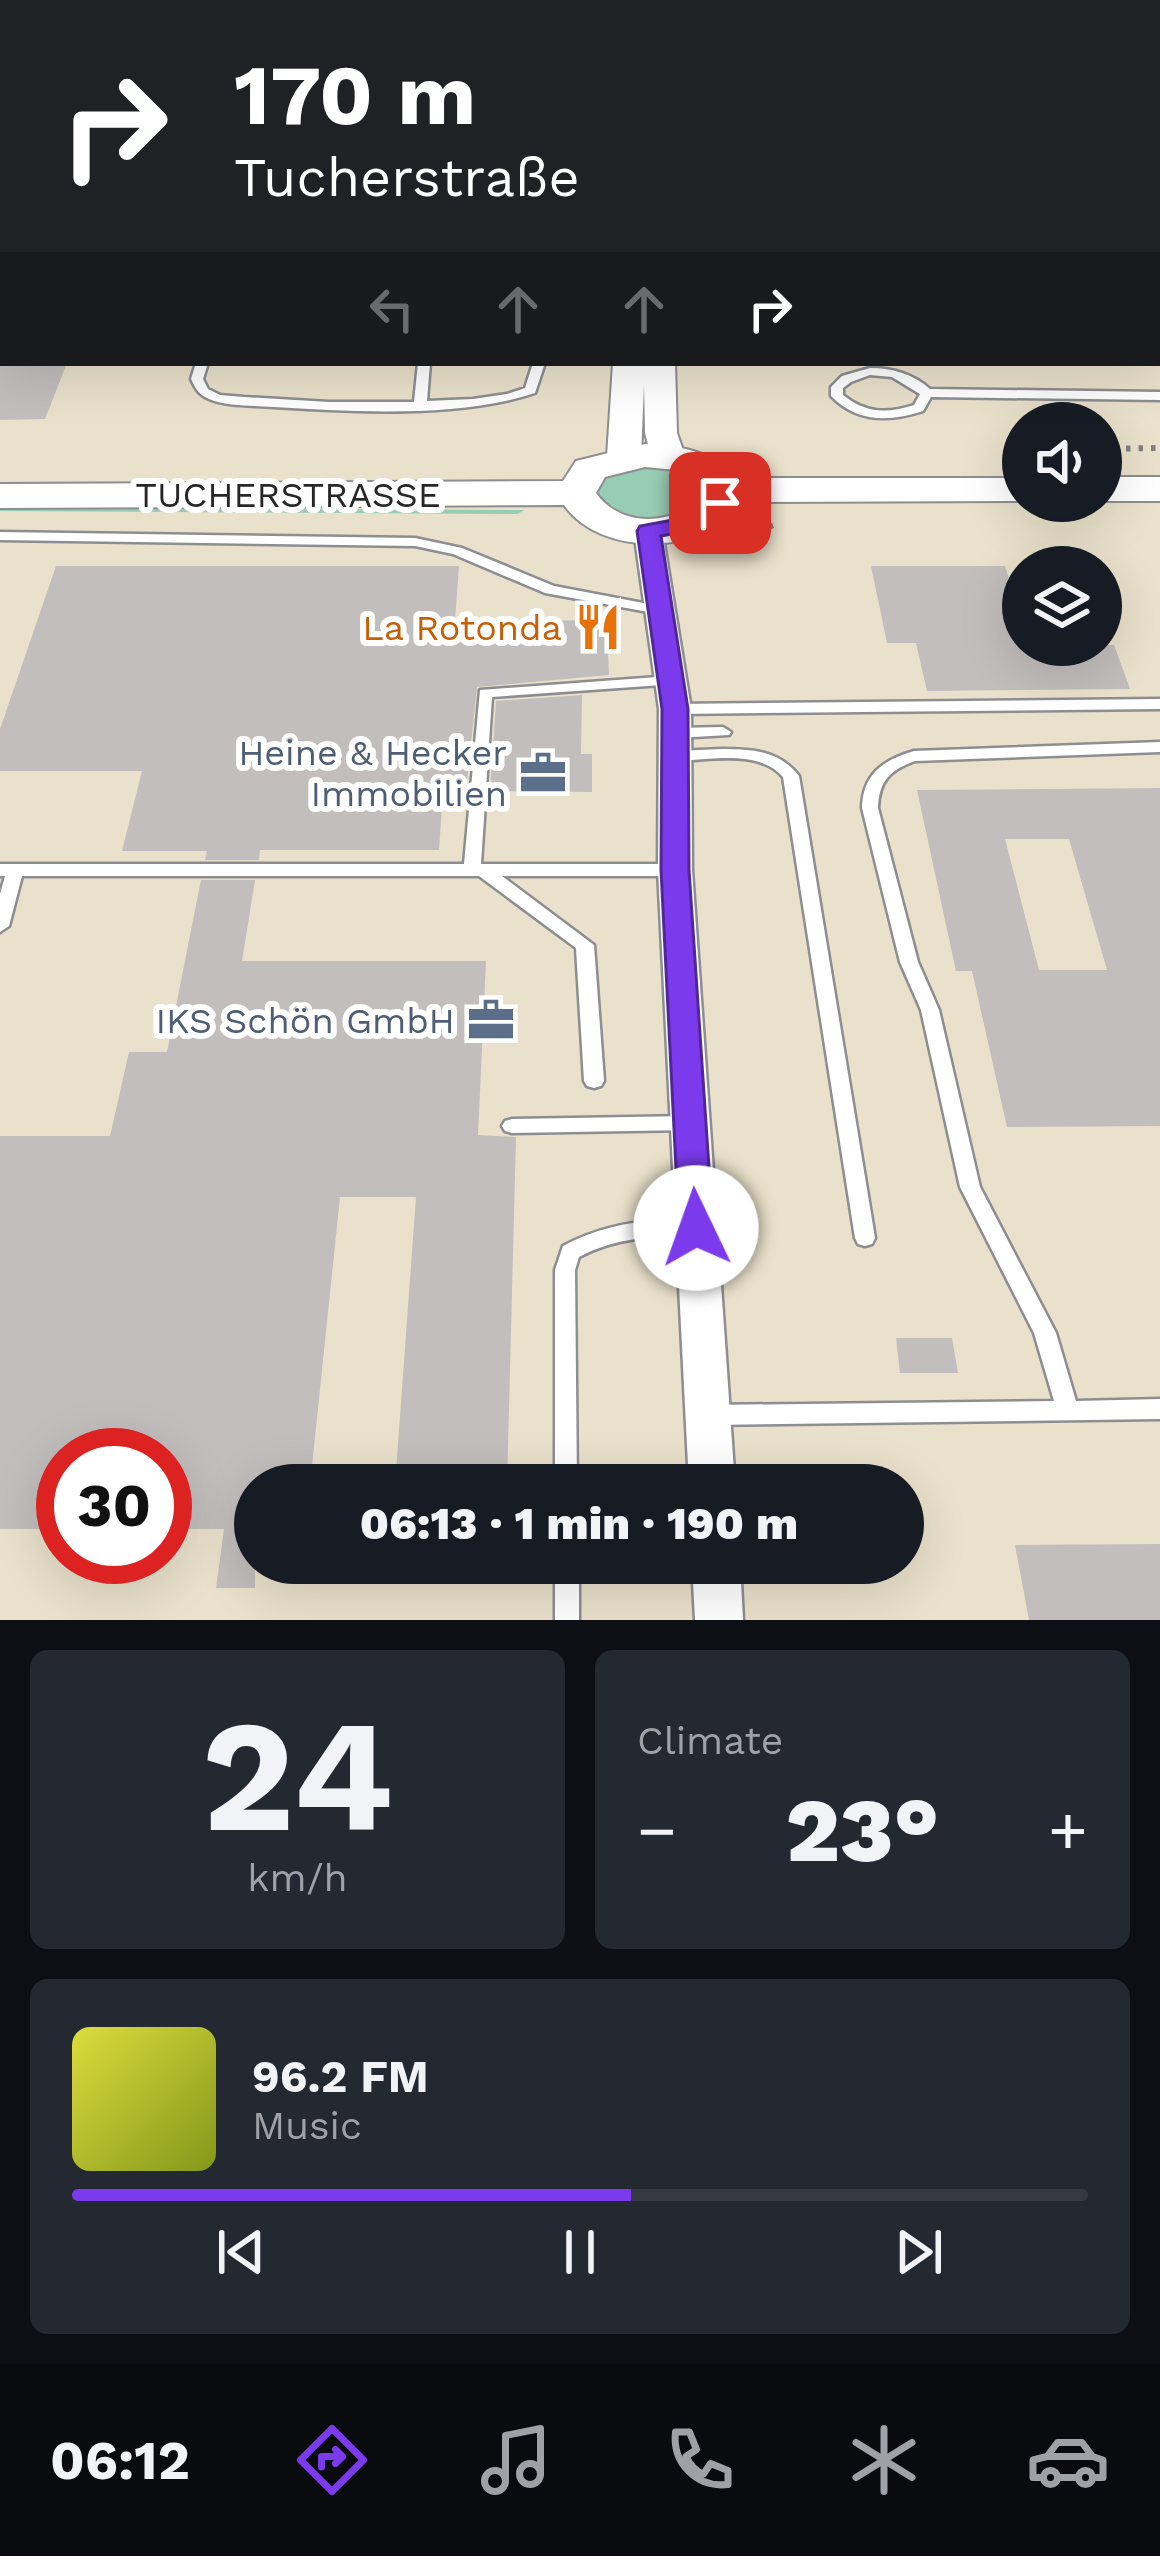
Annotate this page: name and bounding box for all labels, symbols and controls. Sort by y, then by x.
text: 170 m [234,46,476,144]
icon: right [36,48,192,204]
text: Tucherstraße [234,146,580,209]
icon: left [359,276,425,342]
icon: ahead [485,276,551,342]
icon: ahead [611,276,677,342]
icon: right [737,276,803,342]
map controls [1002,402,1122,666]
button: sound [1002,402,1122,522]
pin [669,452,771,554]
icon: arrive [687,470,753,536]
street label: TUCHERSTRASSE [135,474,441,516]
button: layers [1002,546,1122,666]
restaurant icon: La Rotonda [573,602,623,652]
place label: La Rotonda [362,607,562,649]
place label: Heine & Hecker Immobilien [238,732,507,815]
office icon: Heine & Hecker Immobilien [518,748,568,798]
office icon: IKS Schön GmbH [466,995,516,1045]
place label: IKS Schön GmbH [155,1000,455,1042]
position arrow [633,1165,759,1291]
speed limit sign: 30 [36,1428,192,1584]
text: 06:13 · 1 min · 190 m [360,1497,798,1550]
text: 24 [202,1685,393,1868]
text: Climate [637,1718,783,1763]
text: 23° [786,1777,939,1883]
text: − [637,1792,677,1869]
text: + [1048,1792,1088,1869]
text: km/h [247,1855,348,1900]
text: 96.2 FM [252,2050,429,2103]
text: Music [252,2103,362,2148]
icon: previous [208,2219,274,2285]
icon: pause [547,2219,613,2285]
icon: next [886,2219,952,2285]
icon: directions [290,2418,374,2502]
icon: music [474,2418,558,2502]
icon: phone [658,2418,742,2502]
icon: climate [842,2418,926,2502]
icon: car [1026,2418,1110,2502]
text: 06:12 [50,2429,190,2492]

